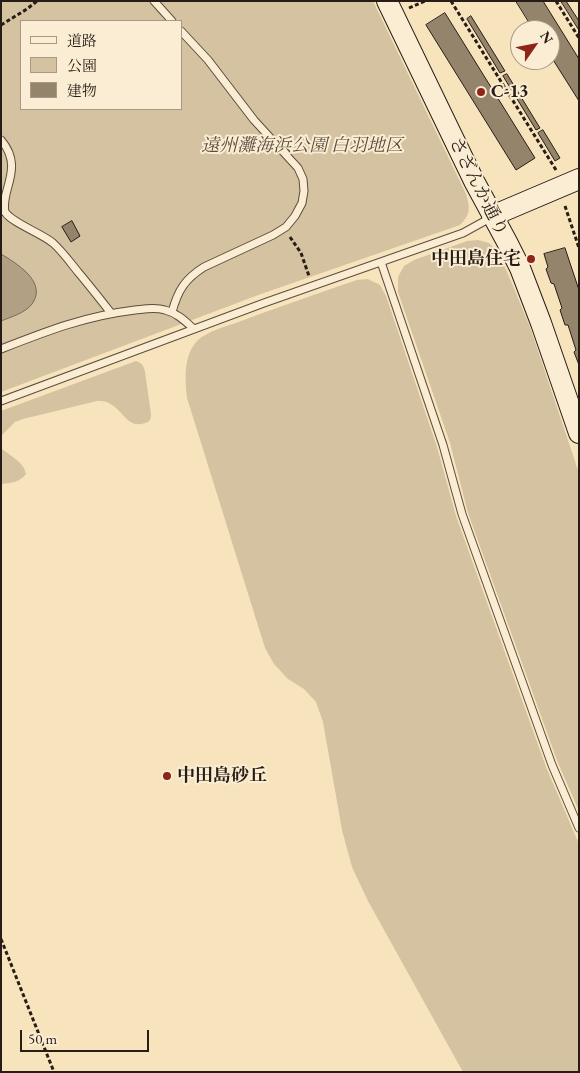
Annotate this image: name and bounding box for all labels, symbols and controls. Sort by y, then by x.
legend [20,20,182,110]
north arrow [510,20,560,70]
text: N [536,28,557,47]
text: 道路 [67,31,97,50]
text: 公園 [67,56,97,75]
text: 建物 [67,81,97,100]
place label: C-13 [491,81,528,103]
marker: C-13 [475,86,487,98]
street label: さざんか通り [444,134,512,240]
park label: 遠州灘海浜公園 白羽地区 [201,135,403,157]
place label: 中田島住宅 [431,248,521,270]
marker: 中田島住宅 [525,253,537,265]
place label: 中田島砂丘 [177,765,267,787]
marker: 中田島砂丘 [161,770,173,782]
scale bar [22,1020,151,1052]
text: 50 m [28,1029,57,1048]

